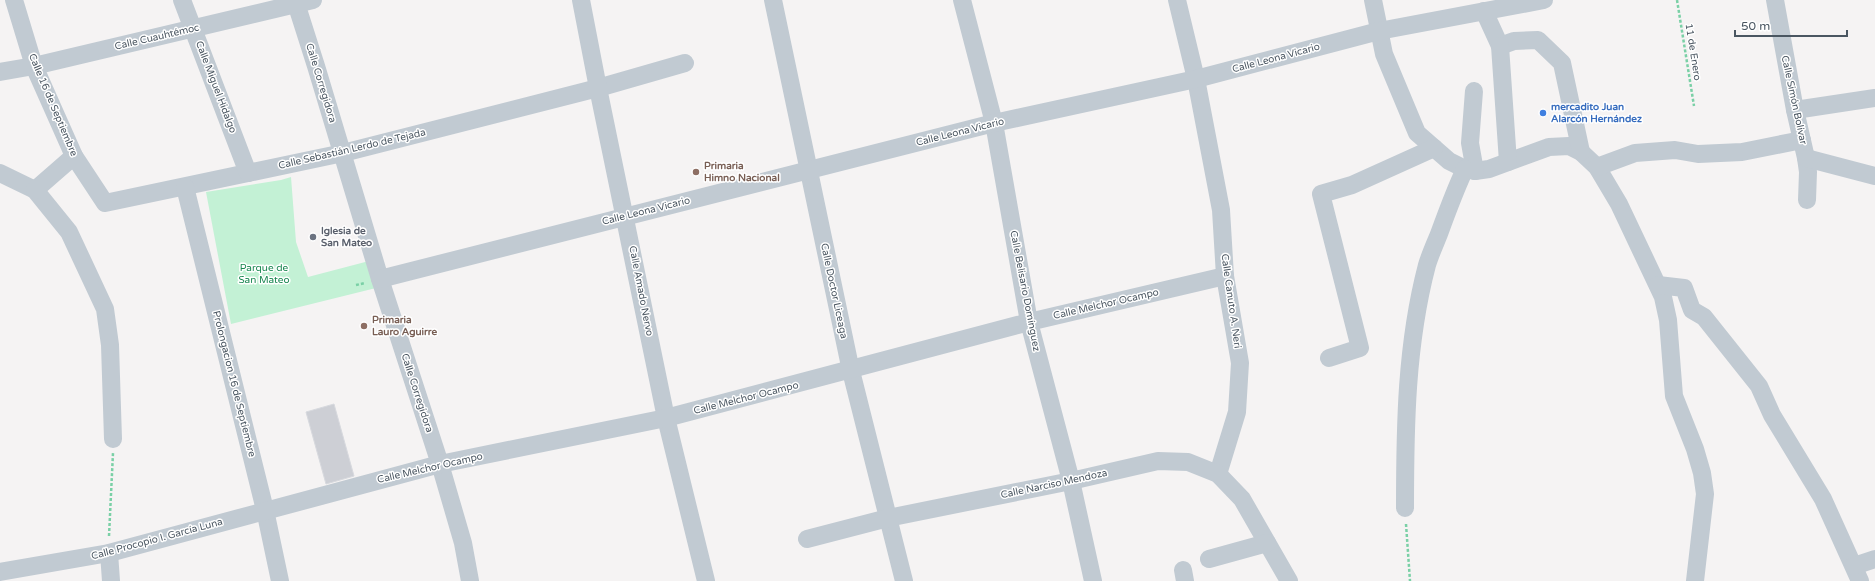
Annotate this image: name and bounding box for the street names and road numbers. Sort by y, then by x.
street label: Calle Cuauhtémoc [114,21,200,53]
street label: 11 de Enero [1683,23,1703,81]
street label: Calle Miguel Hidalgo [193,39,239,135]
street label: Calle Leona Vicario [1231,41,1321,75]
street label: Calle Corregidora [303,42,339,124]
street label: Calle 16 de Septiembre [26,52,80,158]
street label: Calle Simón Bolívar [1779,54,1809,146]
street label: Calle Leona Vicario [915,115,1005,149]
street label: Calle Sebastián Lerdo de Tejada [277,126,427,172]
street label: Calle Leona Vicario [601,194,691,228]
street label: Calle Belisario Domínguez [1007,230,1043,353]
street label: Calle Doctor Liceaga [818,242,850,340]
street label: Calle Amado Nervo [626,245,656,337]
street label: Calle Canuto A. Neri [1218,253,1244,349]
street label: Calle Melchor Ocampo [1052,286,1160,322]
street label: Prolongacion 16 de Septiembre [210,310,258,459]
street label: Calle Corregidora [399,352,435,434]
street label: Calle Melchor Ocampo [692,379,800,417]
street label: Calle Melchor Ocampo [376,450,484,486]
street label: Calle Narciso Mendoza [1000,467,1108,501]
street label: Calle Procopio I. García Luna [90,516,224,562]

